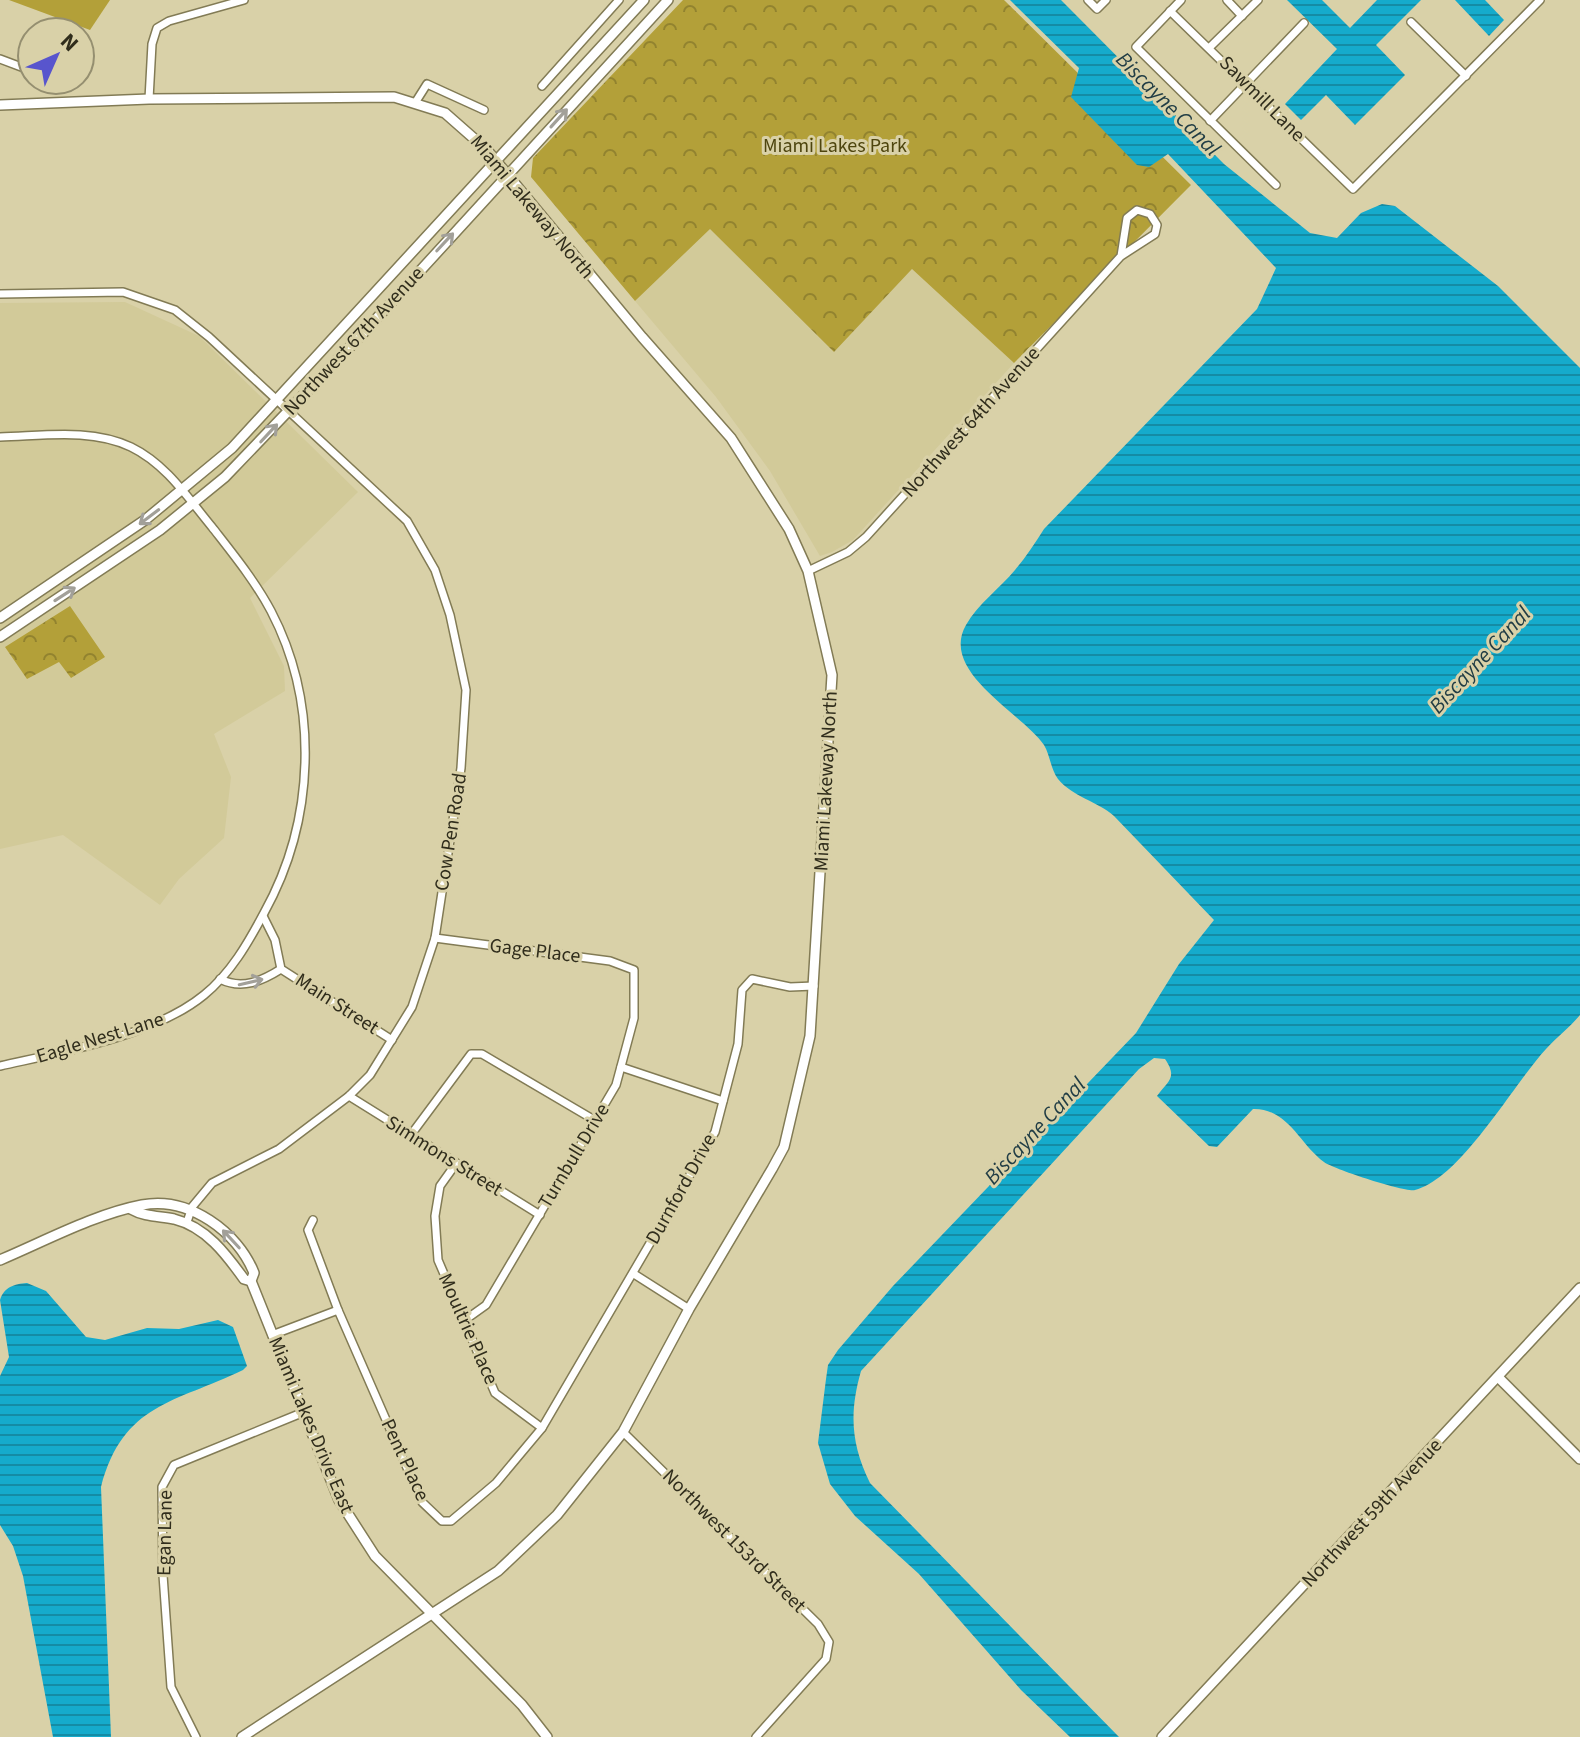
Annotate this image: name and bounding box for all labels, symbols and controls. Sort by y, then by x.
north arrow [16,16,96,96]
text: N [53,26,86,59]
water label: Biscayne Canal [1108,44,1228,164]
street label: Sawmill Lane [1213,50,1311,148]
one-way arrow [550,108,568,128]
street label: Miami Lakeway North [463,129,601,285]
park label: Miami Lakes Park [763,132,907,160]
one-way arrow [436,233,454,253]
street label: Northwest 67th Avenue [277,260,431,422]
street label: Northwest 64th Avenue [896,340,1047,504]
one-way arrow [259,423,278,443]
one-way arrow [139,509,160,526]
one-way arrow [54,586,76,602]
water label: Biscayne Canal [1422,599,1539,721]
street label: Miami Lakeway North [807,690,845,872]
street label: Cow Pen Road [428,771,474,893]
street label: Gage Place [488,932,582,970]
street label: Main Street [290,966,384,1042]
one-way arrow [238,974,264,989]
street label: Eagle Nest Lane [33,1005,167,1071]
water label: Biscayne Canal [977,1070,1094,1192]
street label: Turnbull Drive [532,1098,616,1214]
street label: Simmons Street [380,1109,508,1203]
street label: Durnford Drive [639,1128,723,1249]
one-way arrow [223,1229,241,1249]
street label: Moultrie Place [431,1269,505,1389]
street label: Miami Lakes Drive East [261,1332,361,1518]
street label: Pent Place [374,1414,436,1506]
street label: Northwest 59th Avenue [1295,1432,1449,1594]
street label: Northwest 153rd Street [656,1463,812,1619]
street label: Egan Lane [150,1490,180,1576]

